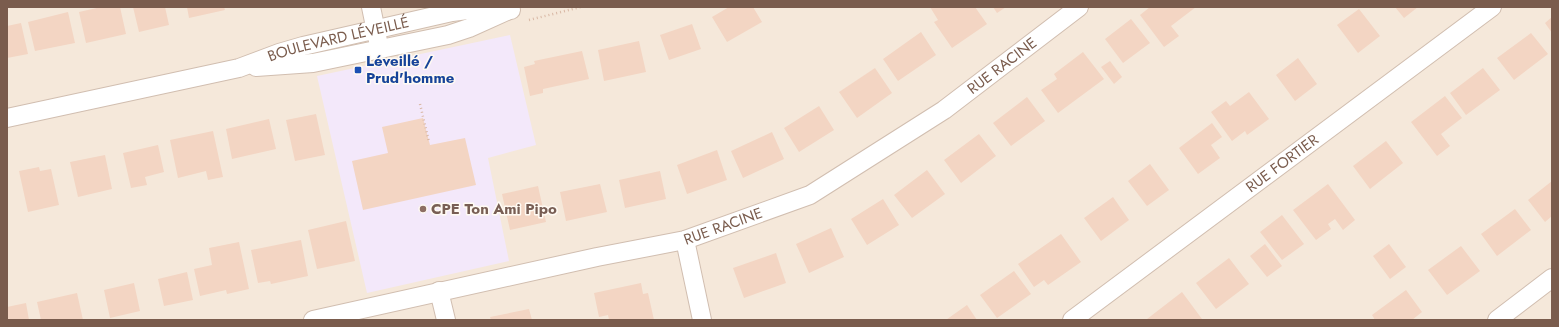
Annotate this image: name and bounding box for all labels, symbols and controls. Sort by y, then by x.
street label: BOULEVARD LÉVEILLÉ [264,11,411,67]
street label: RUE RACINE [963,32,1041,99]
place label: Léveillé / Prud'homme [366,50,455,89]
marker: Léveillé / Prud'homme [353,65,363,75]
street label: RUE FORTIER [1241,129,1323,198]
place label: CPE Ton Ami Pipo [431,198,557,220]
street label: RUE RACINE [681,202,766,251]
marker: CPE Ton Ami Pipo [418,204,428,214]

